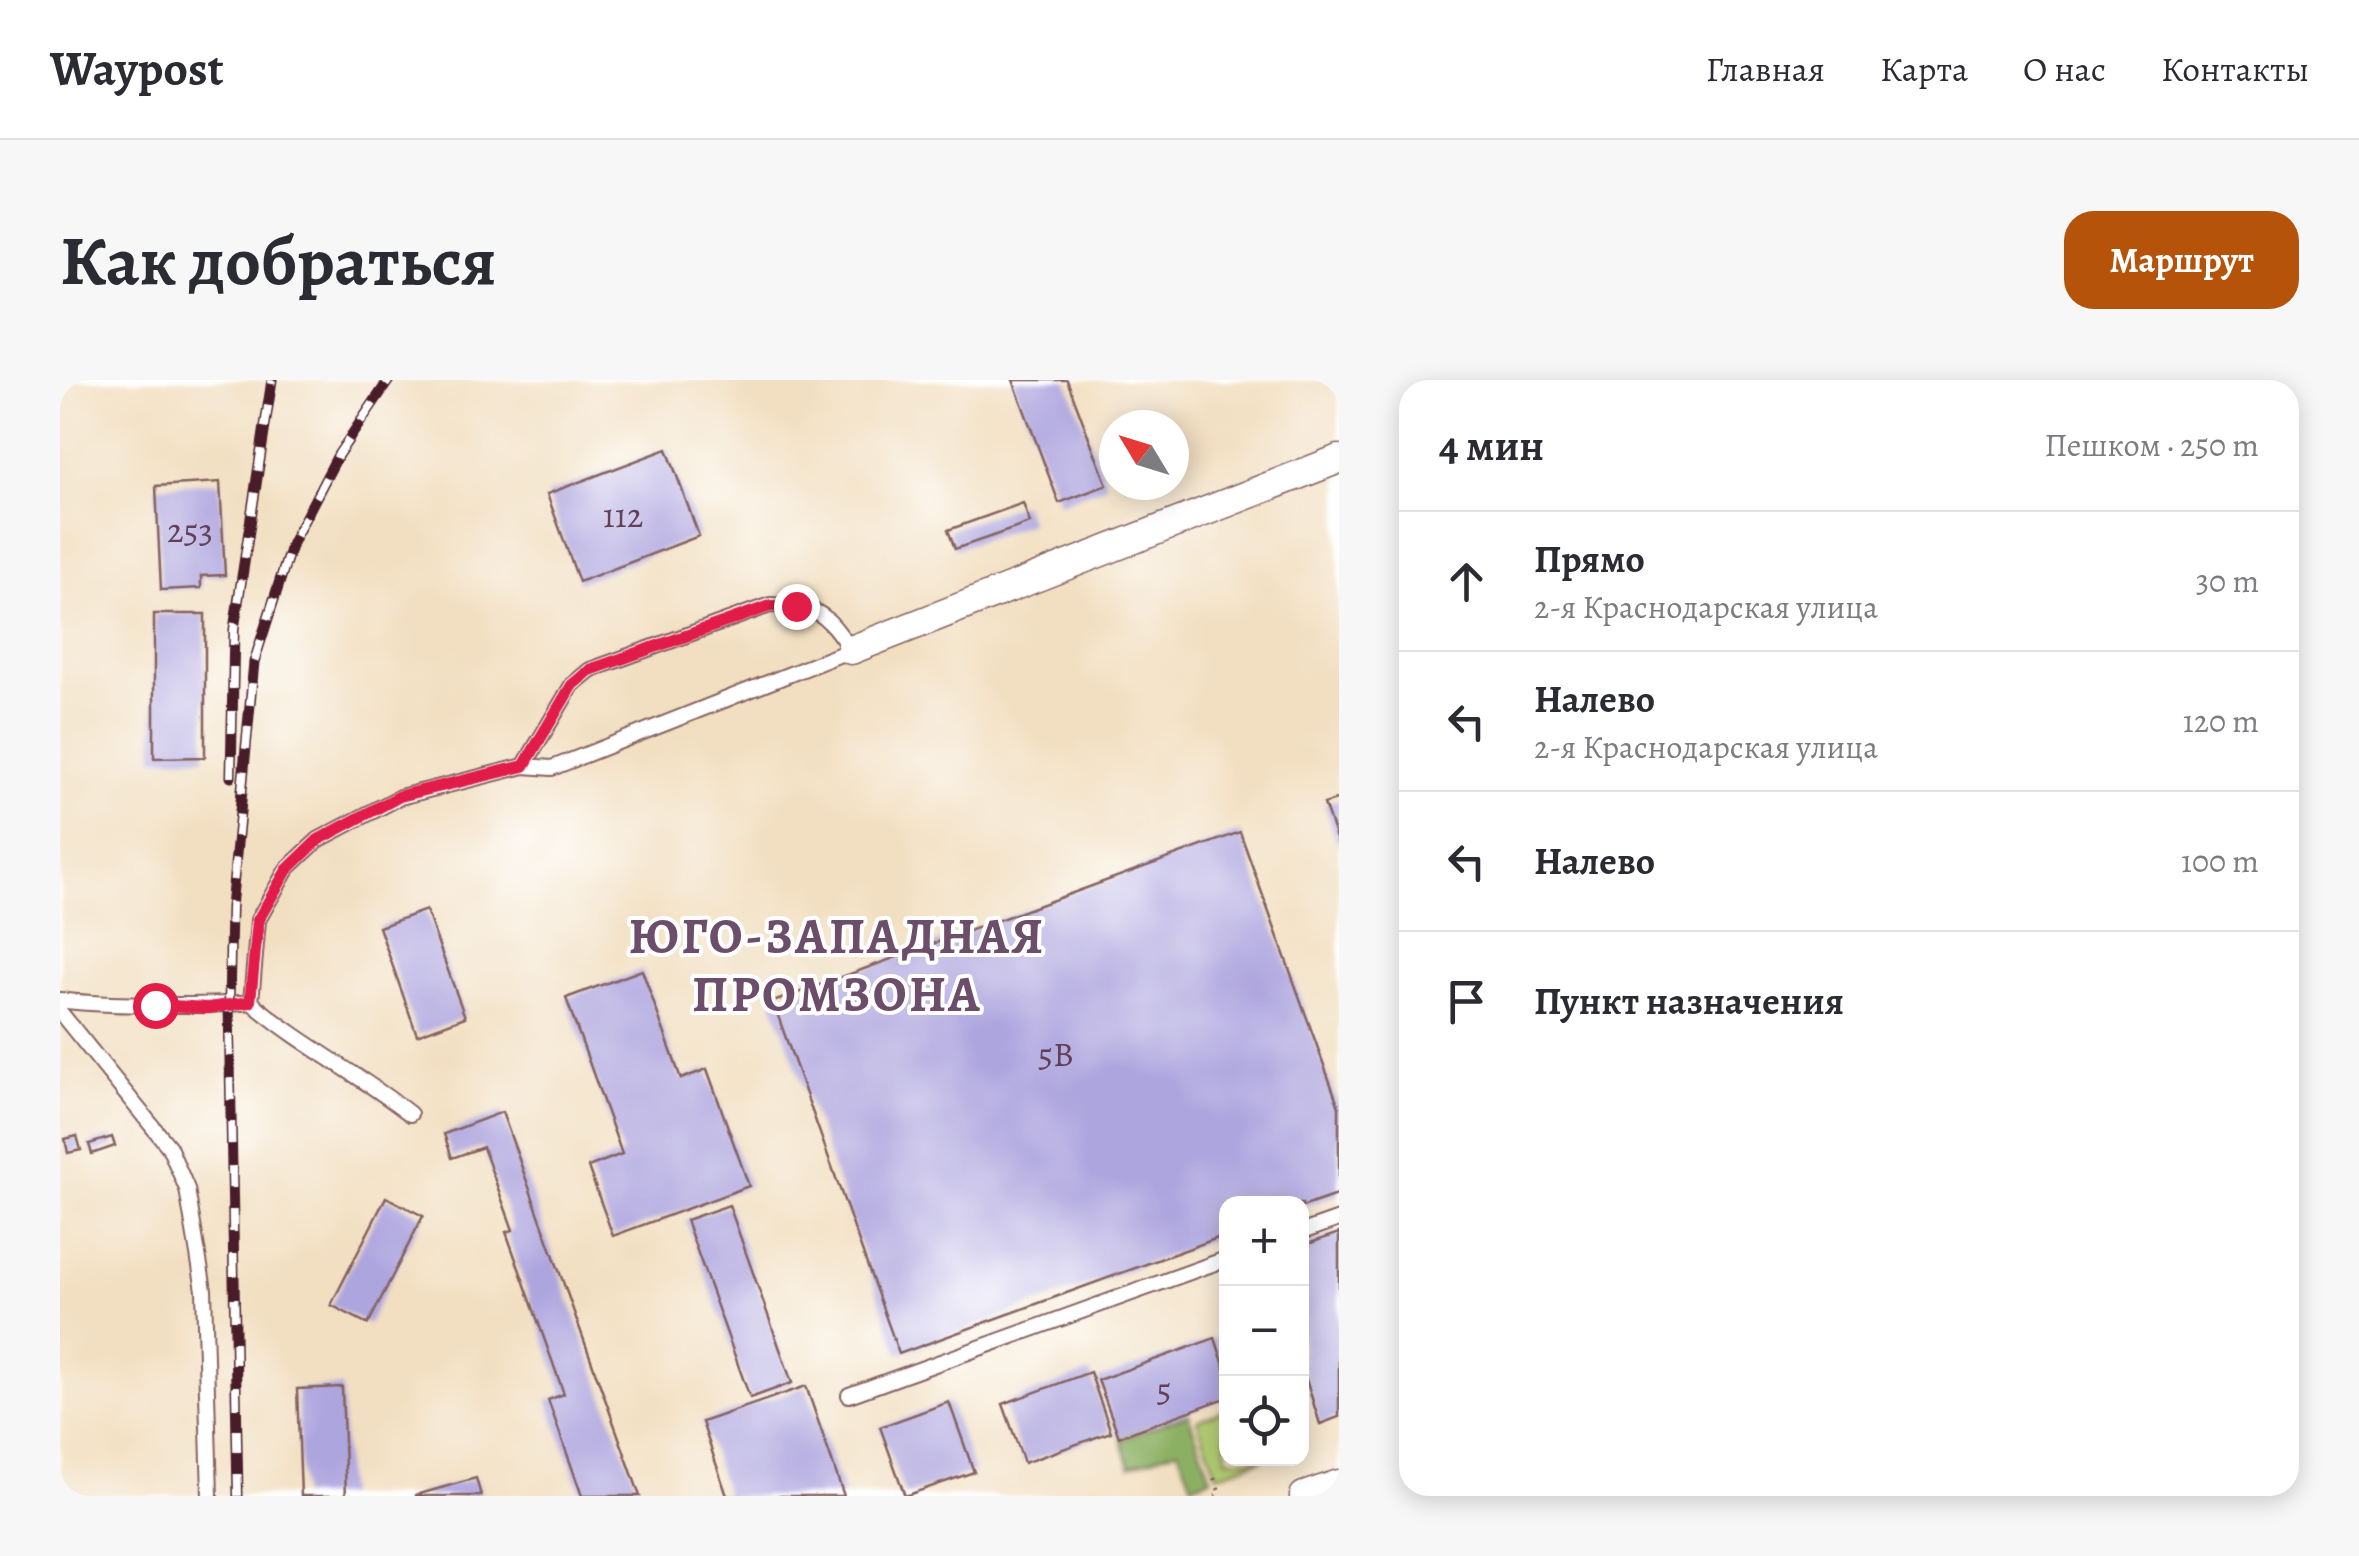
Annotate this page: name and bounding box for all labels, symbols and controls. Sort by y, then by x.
text: Waypost [50,36,224,102]
text: Главная [1706,45,1825,93]
text: Карта [1880,45,1968,93]
text: О нас [2023,45,2106,93]
text: Контакты [2161,45,2309,93]
button: Маршрут [2064,211,2299,309]
text: Как добраться [60,213,496,308]
north arrow [1099,410,1189,500]
text: 4 мин [1439,417,1544,474]
text: Пешком · 250 m [2045,423,2259,467]
house number: 112 [603,491,643,539]
house number: 253 [167,506,213,554]
text: Прямо [1534,533,1645,585]
icon: ahead [1439,554,1494,609]
text: 30 m [2196,559,2259,603]
route end [774,584,820,630]
text: 2-я Краснодарская улица [1534,585,1878,629]
text: Налево [1534,673,1655,725]
icon: left [1439,694,1494,749]
text: 120 m [2183,699,2259,743]
text: 2-я Краснодарская улица [1534,725,1878,769]
icon: left [1439,834,1494,889]
text: Налево [1534,835,1655,887]
text: 100 m [2181,839,2259,883]
district label: ЮГО-ЗАПАДНАЯ ПРОМЗОНА [628,902,1046,1028]
icon: arrive [1439,974,1494,1029]
text: Пункт назначения [1534,975,1844,1027]
route start [133,983,179,1029]
house number: 5В [1038,1030,1074,1078]
map controls [1219,1196,1309,1466]
button: + [1219,1196,1309,1286]
button: − [1219,1286,1309,1376]
house number: 5 [1156,1365,1172,1413]
button: locate [1219,1376,1309,1466]

